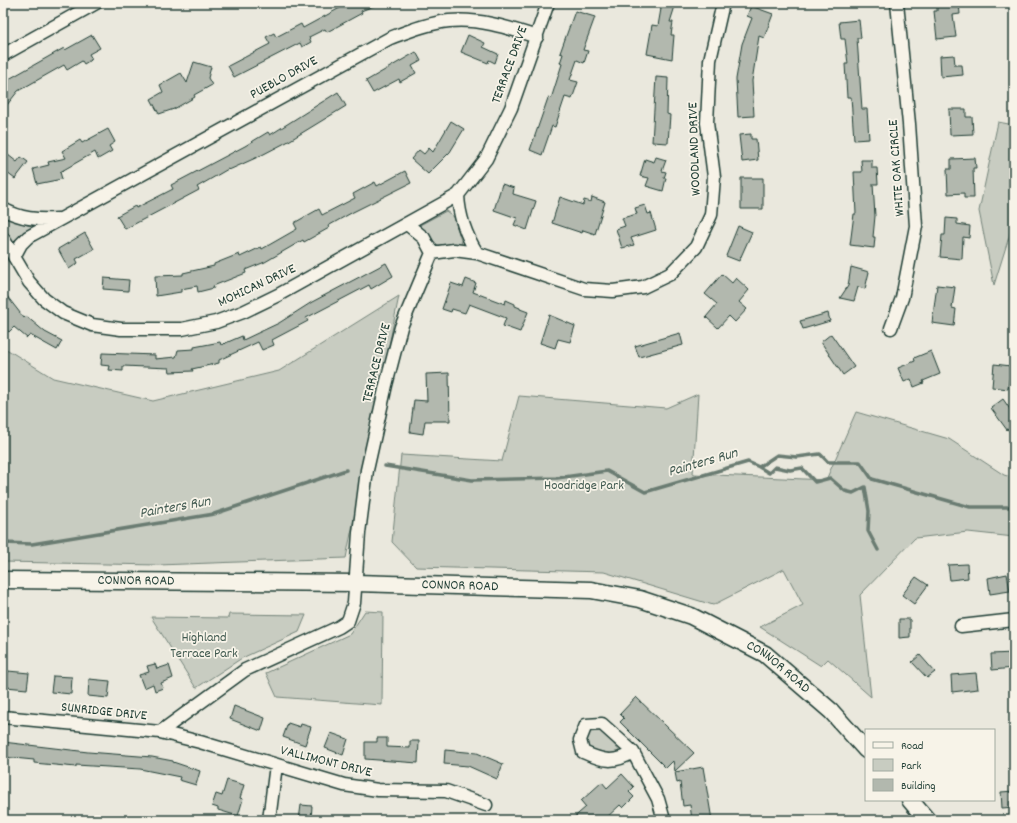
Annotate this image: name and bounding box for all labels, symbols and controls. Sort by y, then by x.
street label: TERRACE DRIVE [487,23,534,107]
street label: PUEBLO DRIVE [247,51,322,105]
street label: WOODLAND DRIVE [683,101,707,196]
street label: WHITE OAK CIRCLE [884,118,910,217]
street label: MOHICAN DRIVE [215,259,300,313]
street label: TERRACE DRIVE [357,321,397,405]
water label: Painters Run [666,442,742,483]
park label: Hoodridge Park [544,476,624,496]
water label: Painters Run [138,491,213,525]
street label: CONNOR ROAD [98,571,174,591]
street label: CONNOR ROAD [421,575,499,597]
park label: Highland Terrace Park [170,628,238,664]
street label: CONNOR ROAD [742,636,814,698]
street label: SUNRIDGE DRIVE [60,698,149,727]
legend [865,729,995,801]
text: Road [901,738,923,755]
street label: VALLIMONT DRIVE [278,741,374,783]
text: Park [901,758,922,775]
text: Building [901,778,936,795]

